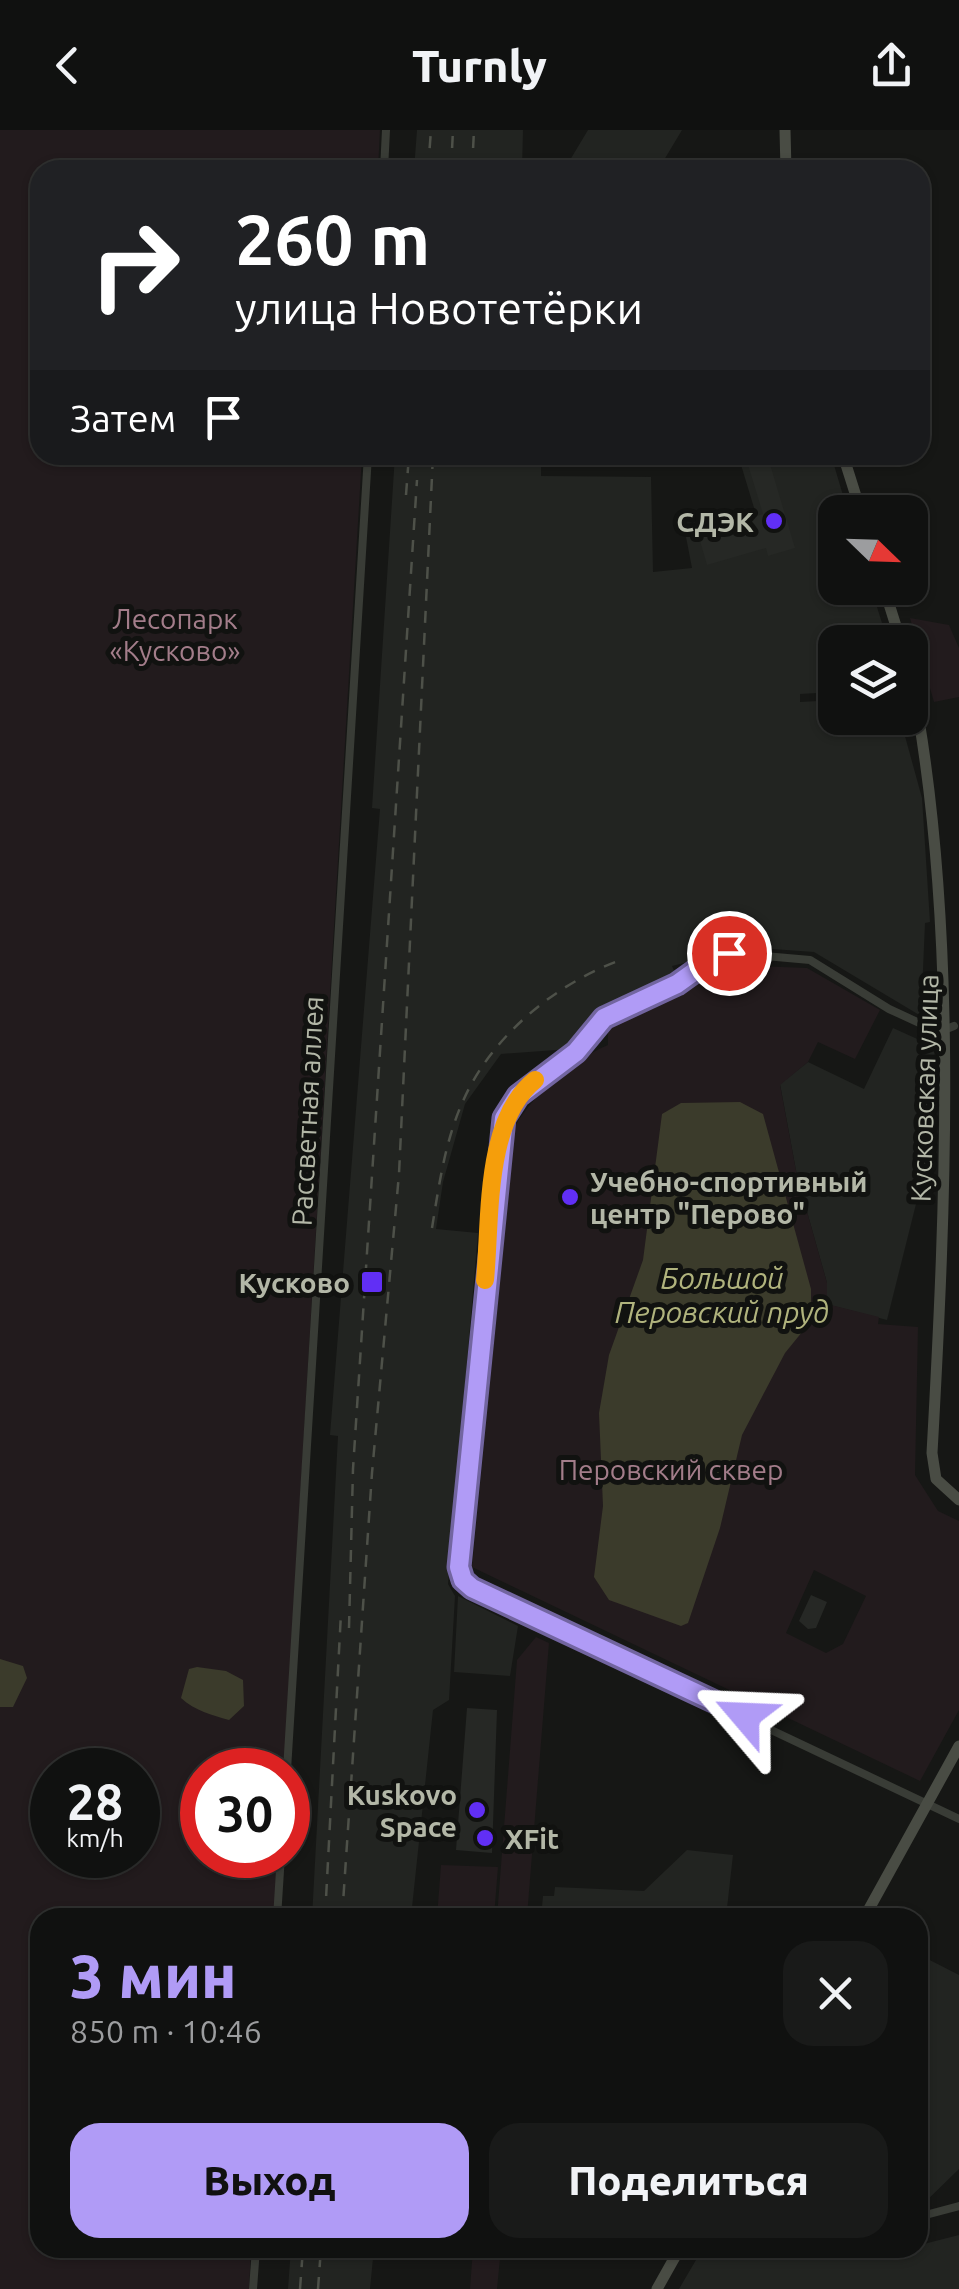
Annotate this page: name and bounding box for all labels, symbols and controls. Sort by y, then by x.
icon: back [40,38,95,93]
icon: share [864,38,919,93]
text: Turnly [412,40,547,91]
icon: right [70,200,200,330]
text: 260 m [235,200,430,278]
text: улица Новотетёрки [235,282,643,333]
icon: arrive [196,390,251,445]
text: Затем [70,397,176,439]
north arrow [818,495,928,605]
map controls [818,495,928,735]
place label: СДЭК [676,506,754,537]
marker: СДЭК [763,510,785,532]
park label: Лесопарк «Кусково» [110,603,240,666]
button: layers [818,625,928,735]
pin [687,911,772,996]
icon: arrive [702,926,757,981]
street label: Кусковская улица [905,973,943,1203]
street label: Рассветная аллея [285,995,329,1227]
place label: Учебно-спортивный центр "Перово" [590,1166,867,1229]
marker: Учебно-спортивный центр "Перово" [559,1186,581,1208]
water label: Большой Перовский пруд [615,1261,829,1329]
place label: Кусково [239,1267,350,1298]
marker: Кусково [359,1269,385,1295]
park label: Перовский сквер [559,1454,783,1485]
position arrow [693,1664,797,1768]
speed limit sign: 30 [180,1748,310,1878]
text: 28 [67,1773,123,1829]
place label: Kuskovo Space [347,1779,457,1842]
marker: Kuskovo Space [466,1799,488,1821]
place label: XFit [505,1823,559,1854]
text: km/h [66,1824,124,1852]
marker: XFit [474,1827,496,1849]
button: close [783,1941,888,2046]
text: 3 мин [70,1942,237,2009]
text: 850 m · 10:46 [70,2013,262,2049]
button: Выход [70,2123,469,2238]
button: Поделиться [489,2123,888,2238]

